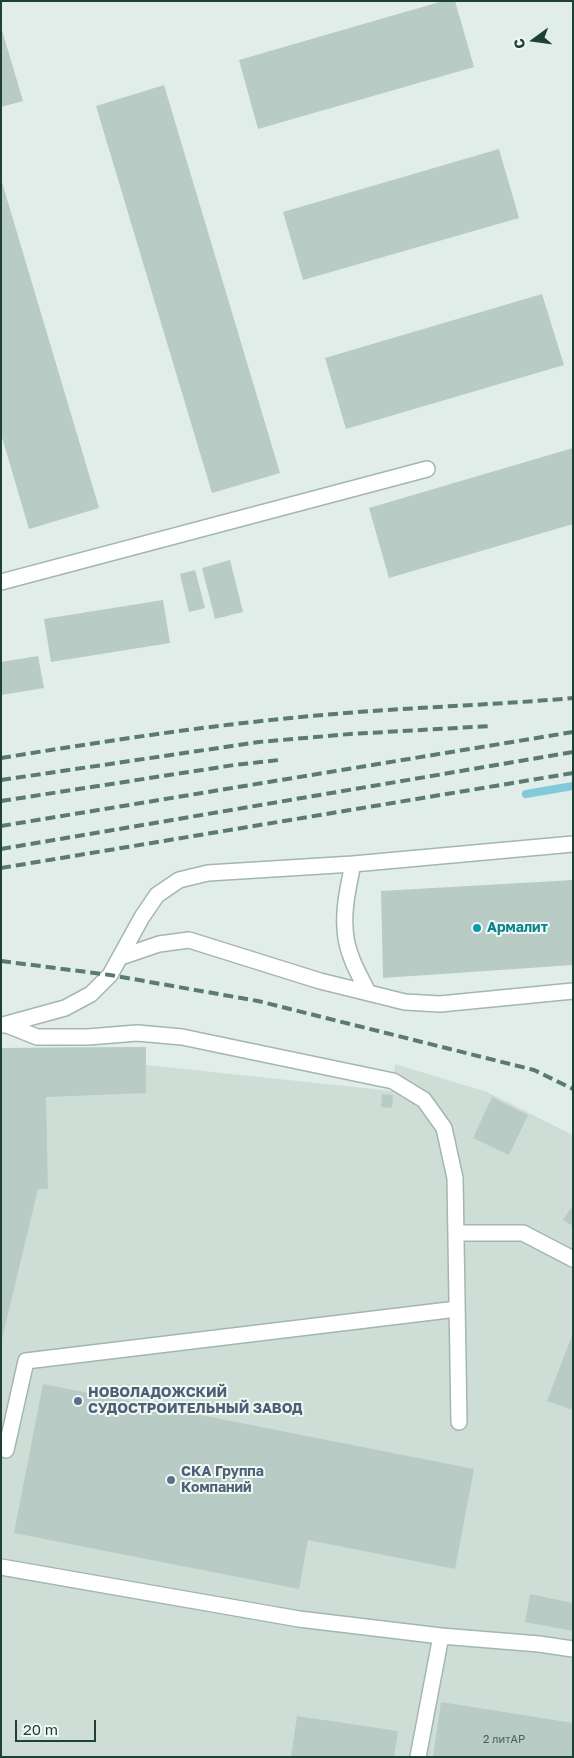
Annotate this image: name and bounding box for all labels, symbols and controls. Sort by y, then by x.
north arrow [509,15,559,65]
text: С [510,37,528,51]
place label: Армалит [487,920,548,936]
marker: Армалит [471,922,483,934]
place label: НОВОЛАДОЖСКИЙ СУДОСТРОИТЕЛЬНЫЙ ЗАВОД [88,1385,303,1418]
marker: НОВОЛАДОЖСКИЙ СУДОСТРОИТЕЛЬНЫЙ ЗАВОД [72,1395,84,1407]
place label: СКА Группа Компаний [181,1464,264,1496]
marker: СКА Группа Компаний [165,1474,177,1486]
scale bar [18,1710,99,1742]
text: 20 m [23,1720,58,1738]
house number: 2 литАР [483,1733,525,1747]

